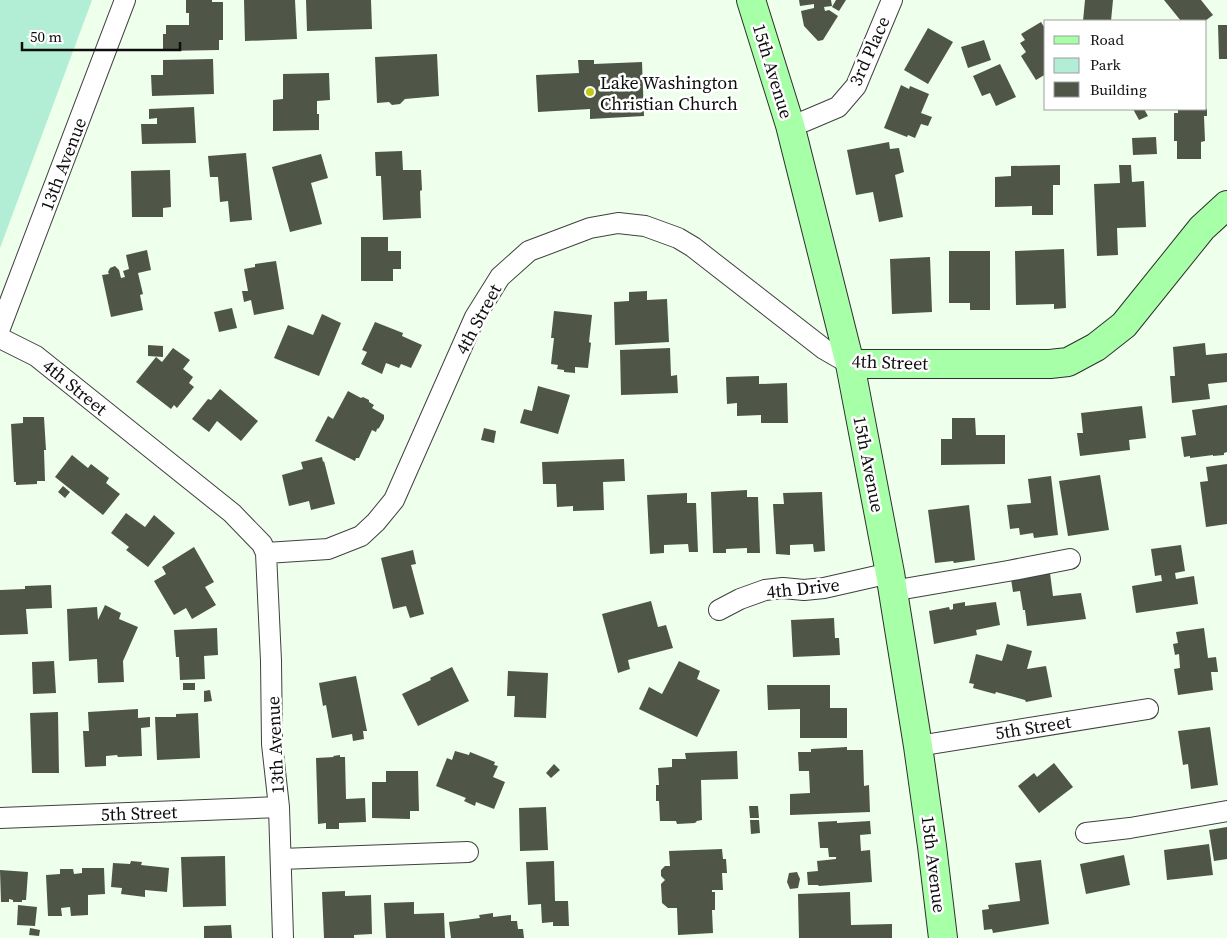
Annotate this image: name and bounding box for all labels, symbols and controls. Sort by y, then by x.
street label: 3rd Place [843,12,895,90]
scale bar [22,20,180,52]
legend [1044,20,1207,110]
street label: 15th Avenue [747,21,799,121]
text: 50 m [30,26,62,47]
text: Road [1090,29,1124,50]
text: Park [1090,54,1122,75]
place label: Lake Washington Christian Church [600,70,738,116]
text: Building [1090,79,1147,100]
marker: Lake Washington Christian Church [584,86,596,98]
street label: 13th Avenue [34,114,92,214]
street label: 4th Street [449,279,507,359]
street label: 4th Street [851,348,929,376]
street label: 4th Street [37,353,113,421]
street label: 15th Avenue [847,414,891,514]
street label: 4th Drive [765,572,841,604]
street label: 13th Avenue [260,695,290,795]
street label: 5th Street [993,709,1073,745]
street label: 5th Street [100,799,178,827]
street label: 15th Avenue [916,814,952,914]

